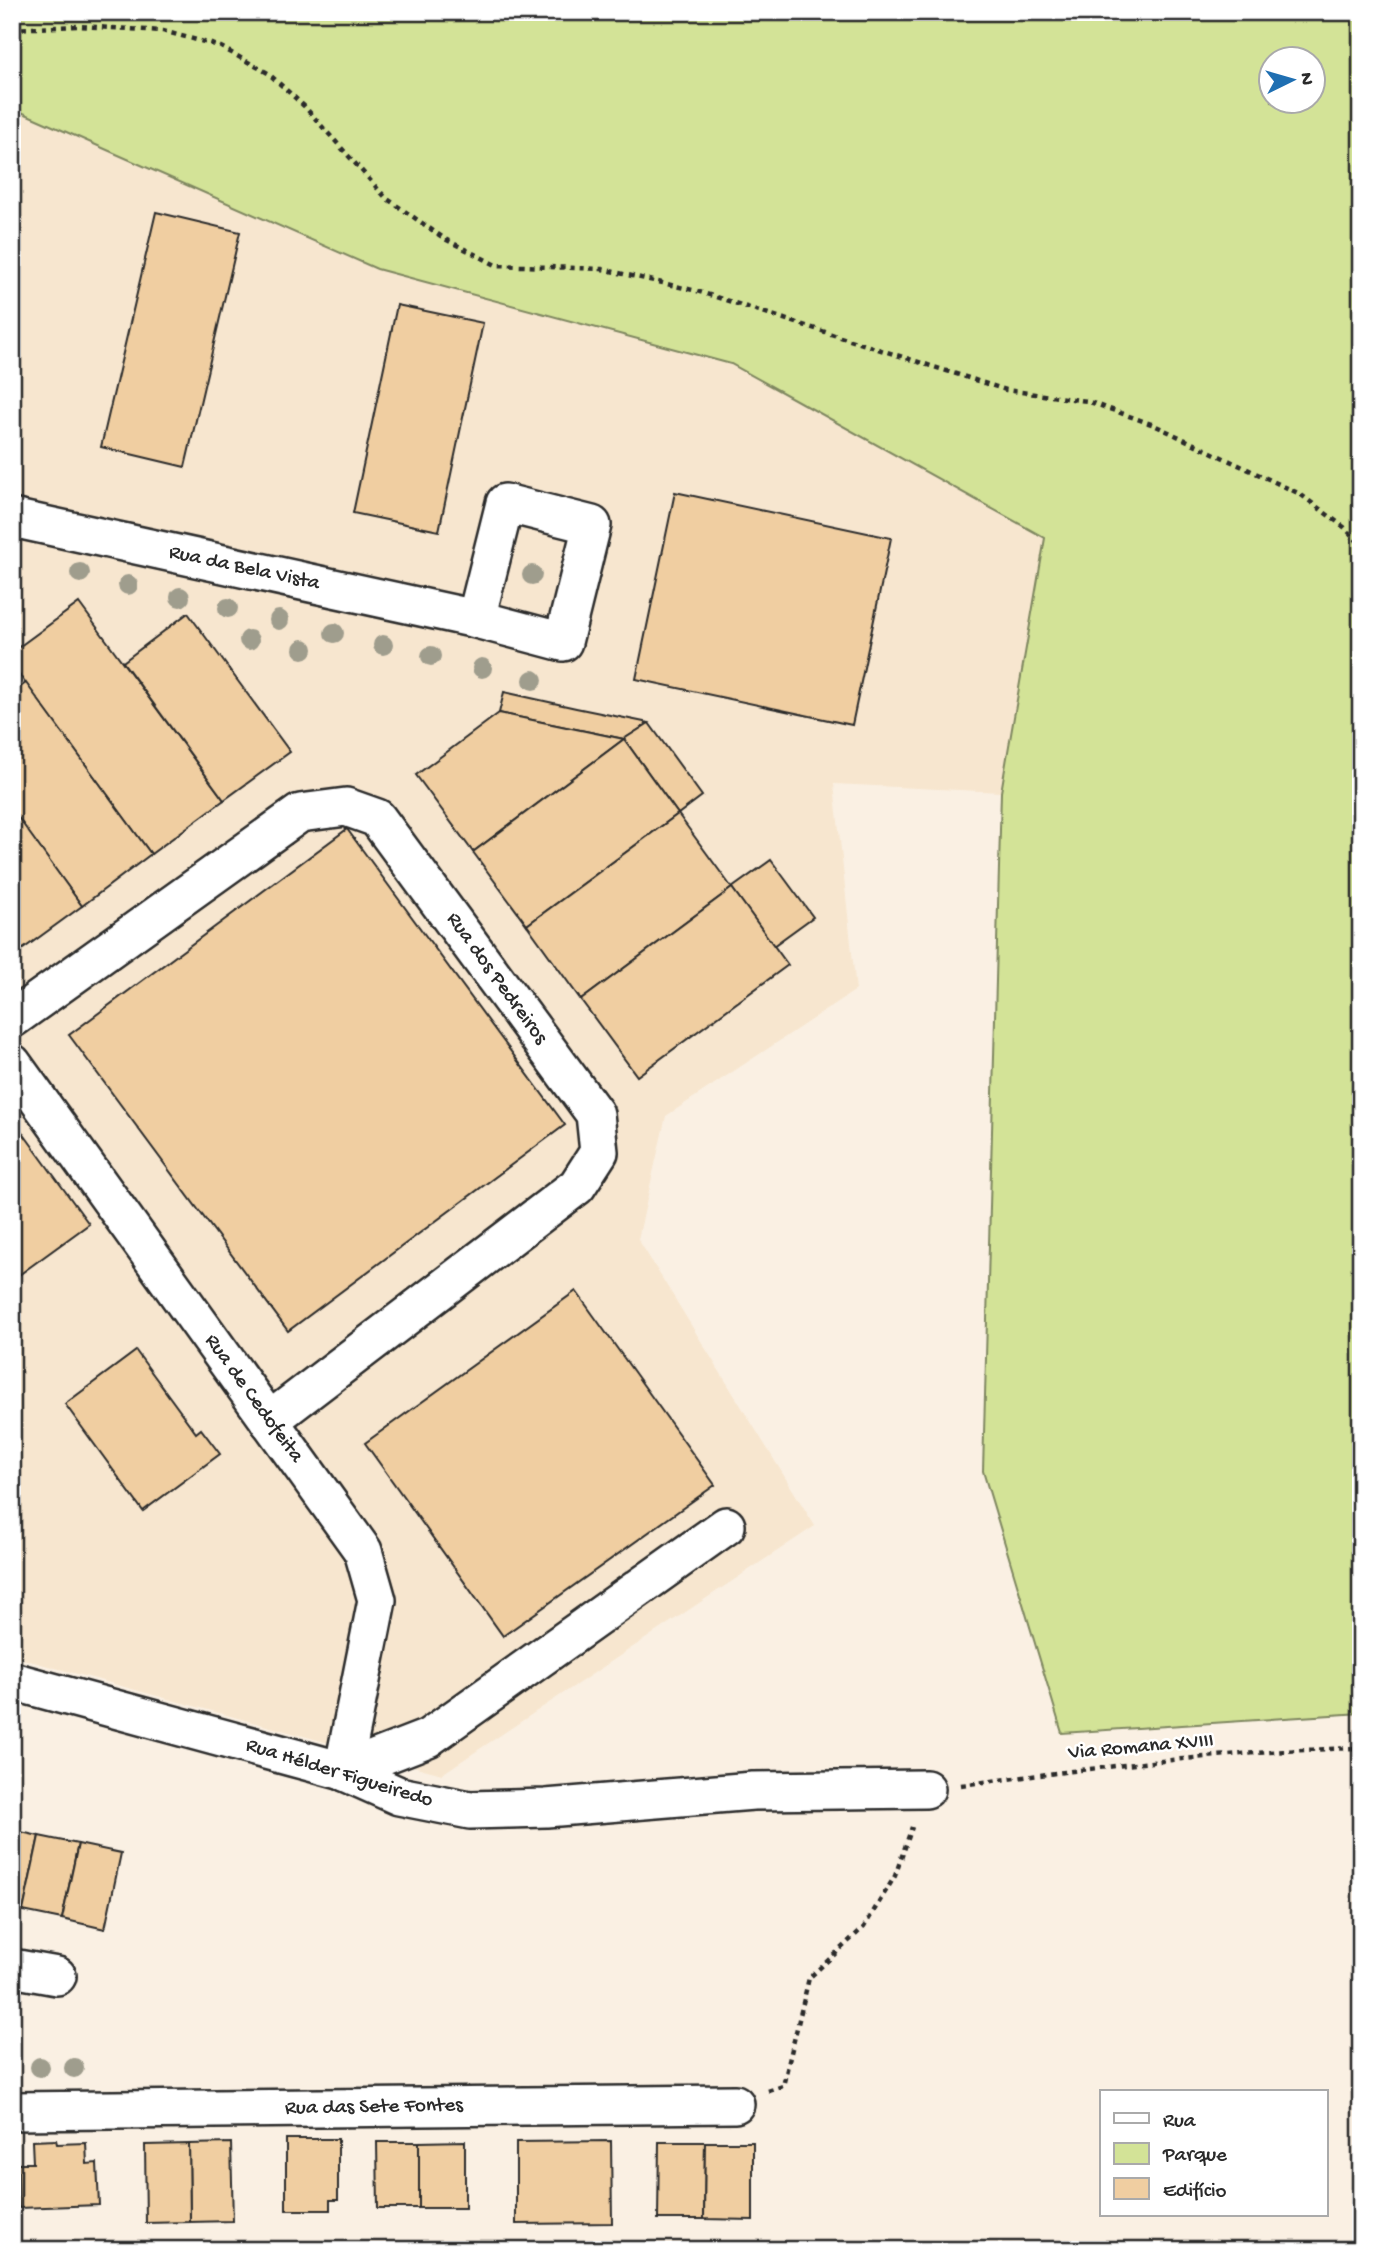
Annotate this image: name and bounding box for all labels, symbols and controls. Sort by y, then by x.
north arrow [1258,46,1328,116]
text: N [1293,72,1317,86]
street label: Rua da Bela Vista [166,541,323,597]
street label: Rua dos Pedreiros [440,908,553,1051]
street label: Rua de Cedofeita [198,1330,309,1469]
street label: Via Romana XVIII [1066,1729,1215,1767]
street label: Rua Hélder Figueiredo [242,1734,436,1814]
legend [1100,2090,1328,2216]
street label: Rua das Sete Fontes [285,2094,464,2122]
text: Rua [1163,2110,1197,2135]
text: Parque [1162,2144,1228,2169]
text: Edifício [1163,2180,1227,2205]

